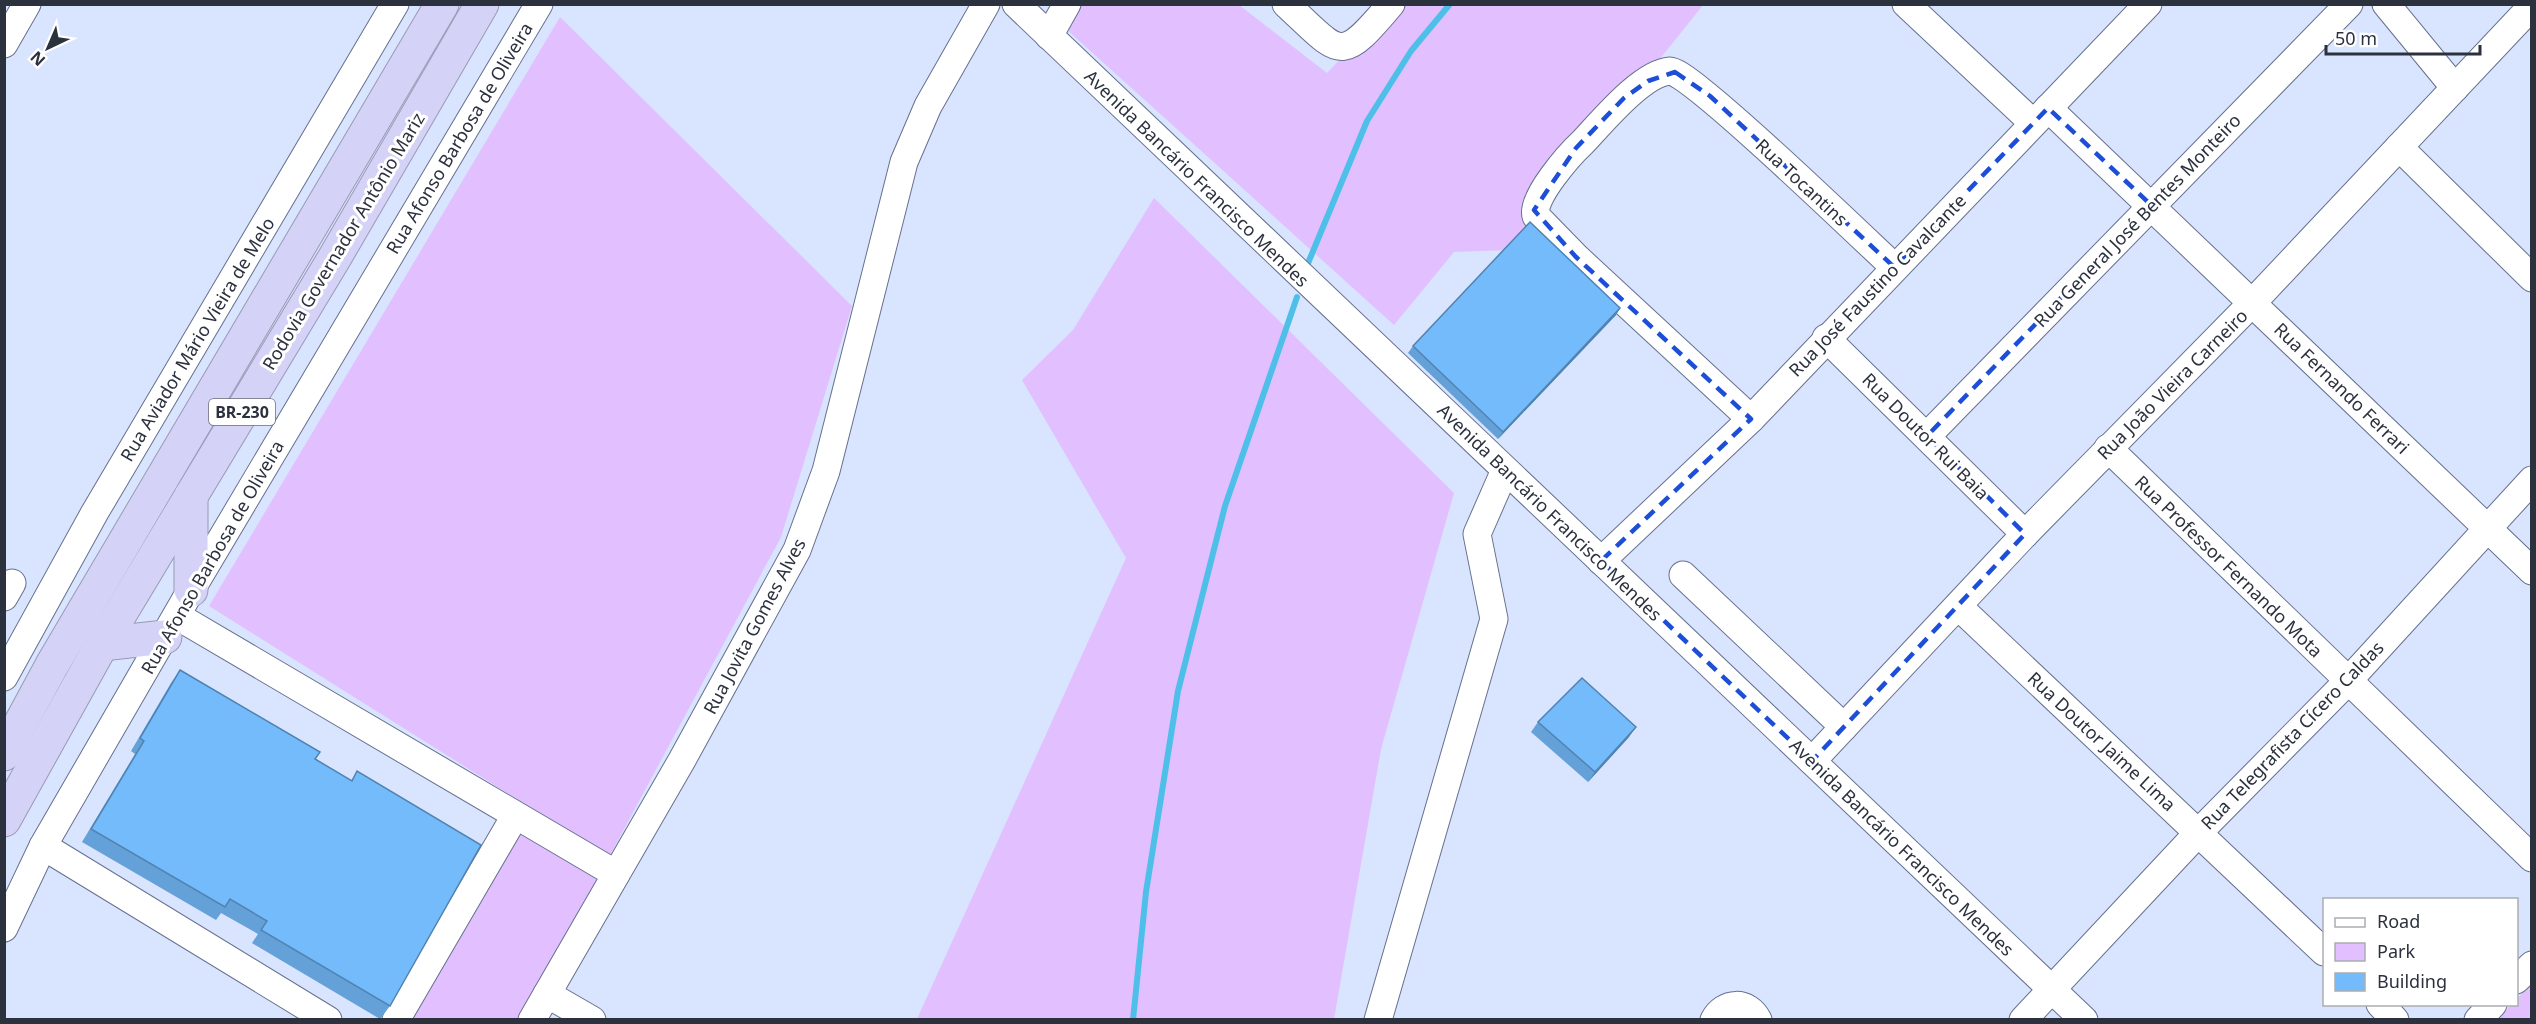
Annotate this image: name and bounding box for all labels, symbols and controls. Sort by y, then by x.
north arrow [18,18,78,78]
street label: Rua Afonso Barbosa de Oliveira [380,18,538,258]
scale bar [2326,18,2480,56]
text: 50 m [2335,26,2377,50]
text: N [25,46,50,71]
street label: Avenida Bancário Francisco Mendes [1080,64,1314,292]
street label: Rodovia Governador Antônio Mariz [256,108,430,374]
street label: Rua General José Bentes Monteiro [2028,108,2246,332]
street label: Rua Tocantins [1751,133,1853,231]
street label: Rua José Faustino Cavalcante [1783,188,1971,382]
street label: Rua Aviador Mário Vieira de Melo [114,213,280,465]
street label: Rua João Vieira Carneiro [2092,304,2252,464]
street label: Rua Fernando Ferrari [2269,317,2415,459]
street label: Rua Doutor Rui Baia [1857,367,1995,505]
street label: Avenida Bancário Francisco Mendes [1433,398,1667,626]
road number: BR-230 [209,399,275,425]
street label: Rua Afonso Barbosa de Oliveira [135,436,289,678]
street label: Rua Professor Fernando Mota [2130,470,2328,662]
street label: Rua Jovita Gomes Alves [697,534,811,718]
street label: Rua Telegrafista Cícero Caldas [2195,636,2389,834]
street label: Rua Doutor Jaime Lima [2023,666,2181,816]
street label: Avenida Bancário Francisco Mendes [1785,733,2019,961]
legend [2323,898,2518,1006]
text: Road [2377,909,2420,933]
text: Park [2377,939,2415,963]
text: Building [2377,969,2447,993]

